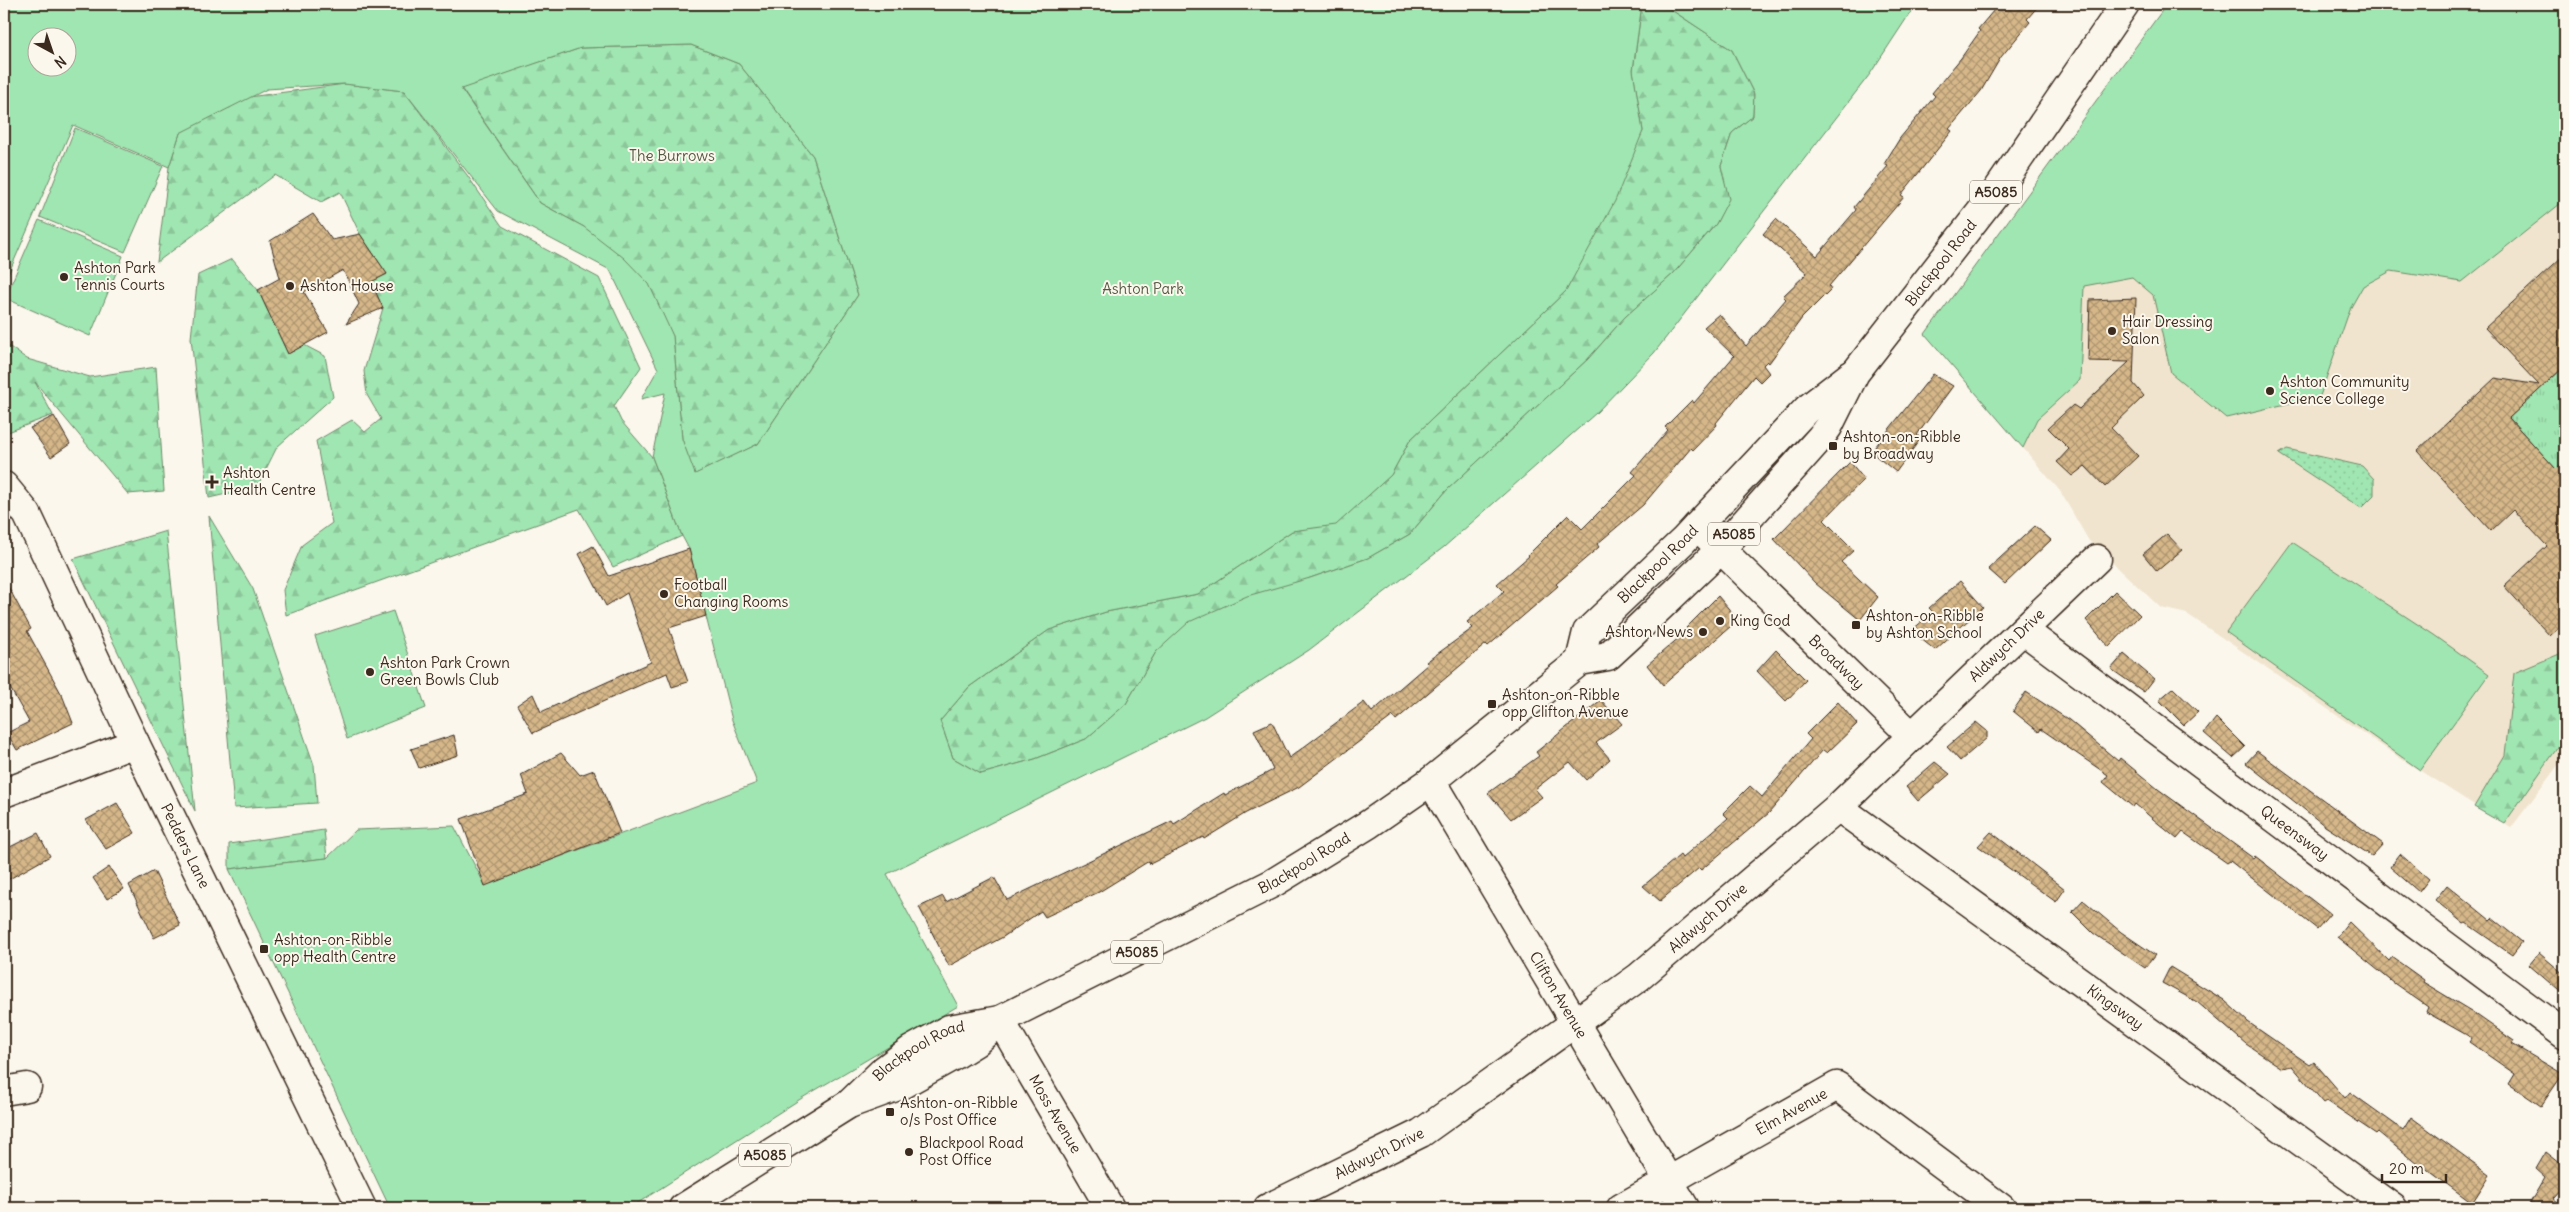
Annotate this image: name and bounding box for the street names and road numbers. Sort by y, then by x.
road number: A5085 [1970,180,2022,203]
street label: Blackpool Road [1901,215,1980,310]
street label: Blackpool Road [1613,521,1702,607]
road number: A5085 [1708,522,1760,546]
street label: Aldwych Drive [1965,604,2048,686]
street label: Broadway [1805,630,1869,693]
street label: Pedders Lane [157,800,214,891]
street label: Queensway [2257,801,2333,864]
street label: Blackpool Road [1255,828,1354,898]
street label: Aldwych Drive [1664,879,1751,957]
road number: A5085 [1111,940,1163,964]
street label: Clifton Avenue [1526,948,1592,1042]
street label: Kingsway [2083,980,2148,1034]
street label: Blackpool Road [868,1016,966,1085]
street label: Moss Avenue [1025,1071,1086,1157]
street label: Elm Avenue [1752,1083,1831,1139]
street label: Aldwych Drive [1331,1123,1427,1183]
road number: A5085 [739,1144,791,1166]

